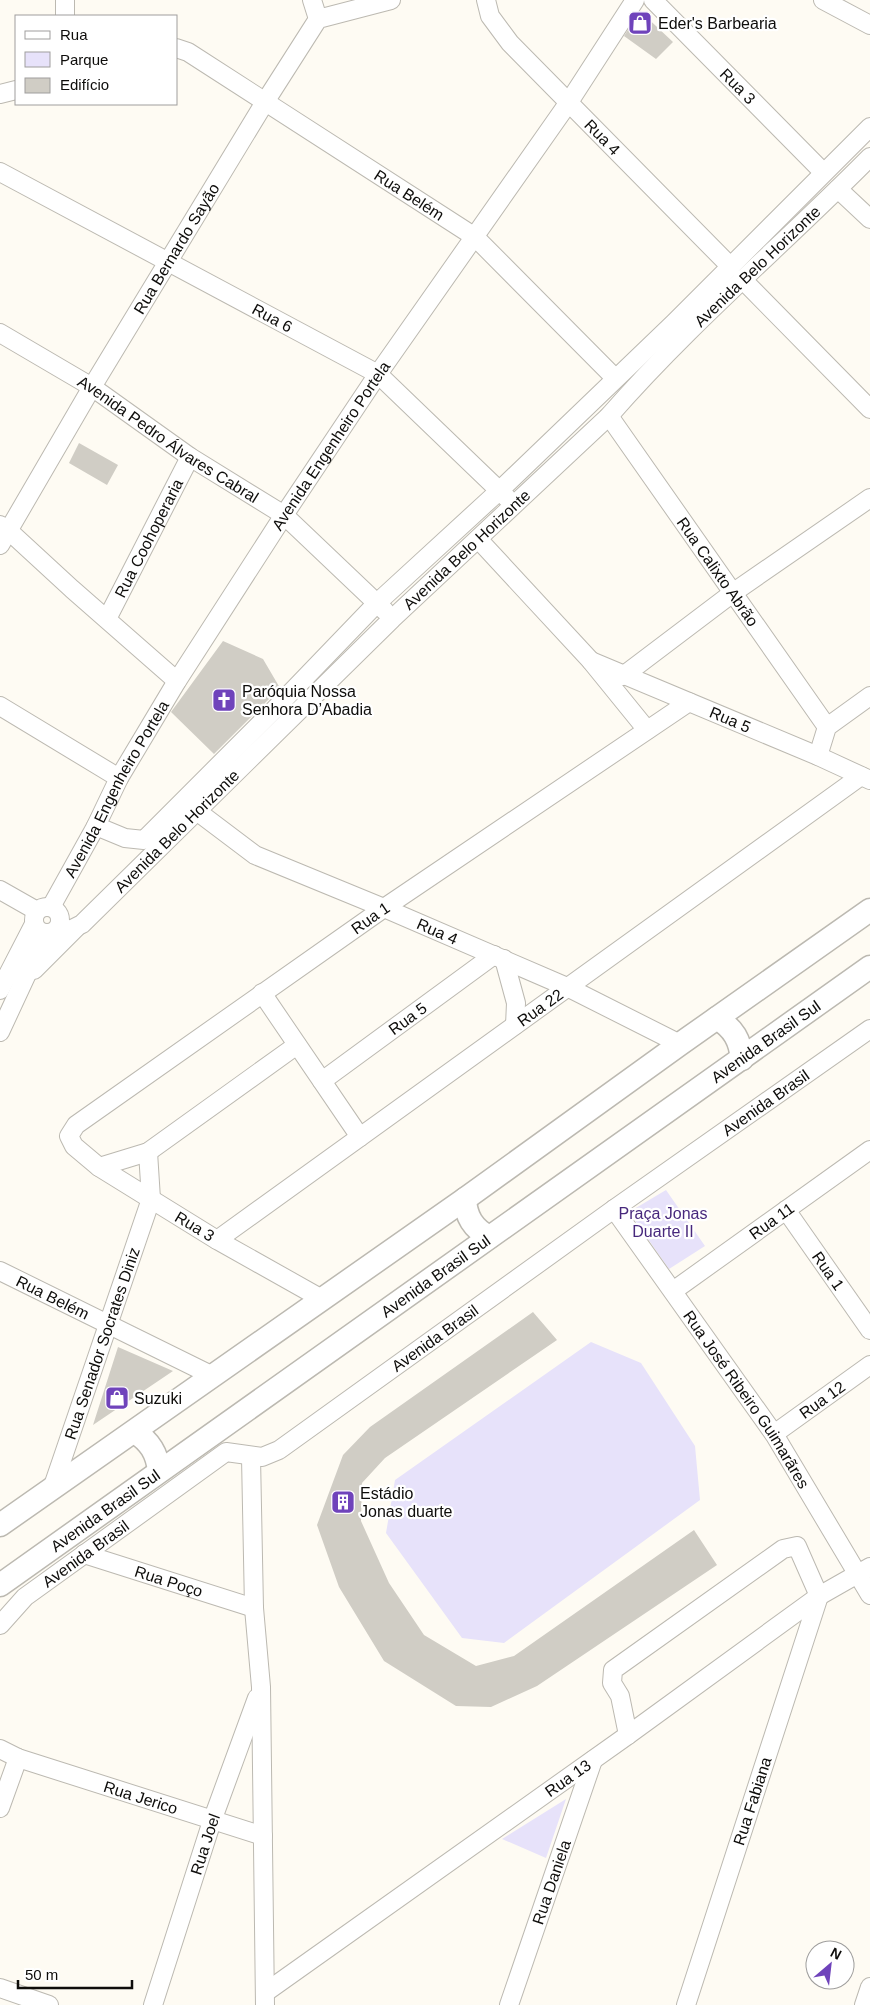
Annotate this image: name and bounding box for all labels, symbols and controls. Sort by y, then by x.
shop icon: Eder's Barbearia [627,10,653,36]
legend [15,15,178,105]
place label: Eder's Barbearia [658,15,777,32]
text: Rua [60,26,88,43]
text: Parque [60,51,108,68]
street label: Rua 3 [717,65,759,108]
text: Edifício [60,76,109,93]
street label: Rua 4 [581,116,623,159]
street label: Rua Belém [371,167,447,224]
street label: Rua Bernardo Sayão [131,180,223,317]
street label: Avenida Belo Horizonte [691,203,824,330]
street label: Rua 6 [249,301,295,336]
street label: Avenida Engenheiro Portela [269,358,393,533]
street label: Avenida Pedro Álvares Cabral [75,373,261,506]
street label: Rua Coohoperaria [112,476,186,600]
street label: Avenida Belo Horizonte [400,486,534,613]
street label: Rua Calixto Abrão [674,514,762,630]
place label: Paróquia Nossa Senhora D’Abadia [242,683,372,718]
church icon: Paróquia Nossa Senhora D’Abadia [211,687,237,713]
street label: Avenida Engenheiro Portela [61,698,172,880]
street label: Rua 5 [707,704,753,736]
street label: Avenida Belo Horizonte [112,766,243,896]
street label: Rua 1 [348,899,393,937]
street label: Rua 4 [414,915,460,948]
street label: Rua 22 [514,986,566,1030]
street label: Avenida Brasil Sul [708,997,824,1086]
street label: Rua 5 [386,999,430,1038]
street label: Avenida Brasil [719,1067,812,1139]
street label: Rua 11 [746,1199,797,1243]
park label: Praça Jonas Duarte II [619,1205,707,1240]
street label: Rua 3 [172,1208,218,1245]
street label: Avenida Brasil Sul [378,1232,493,1321]
street label: Rua Senador Socrates Diniz [62,1245,143,1442]
street label: Rua 1 [809,1249,847,1293]
street label: Rua Belém [13,1272,92,1323]
street label: Avenida Brasil [389,1302,481,1375]
street label: Rua José Ribeiro Guimarãres [680,1307,812,1491]
street label: Rua 12 [796,1378,848,1422]
shop icon: Suzuki [104,1385,130,1411]
place label: Suzuki [134,1390,182,1407]
street label: Avenida Brasil Sul [46,1465,164,1555]
place label: Estádio Jonas duarte [360,1485,453,1520]
building icon: Estádio Jonas duarte [330,1489,356,1515]
street label: Avenida Brasil [39,1515,133,1591]
street label: Rua Poço [133,1563,205,1600]
street label: Rua Fabiana [730,1755,775,1847]
street label: Rua 13 [542,1756,594,1800]
street label: Rua Jerico [102,1778,180,1817]
street label: Rua Joel [187,1811,223,1877]
street label: Rua Daniela [529,1838,574,1927]
north arrow [805,1940,855,1990]
text: N [828,1944,844,1963]
scale bar [18,1958,131,1990]
text: 50 m [25,1966,58,1983]

